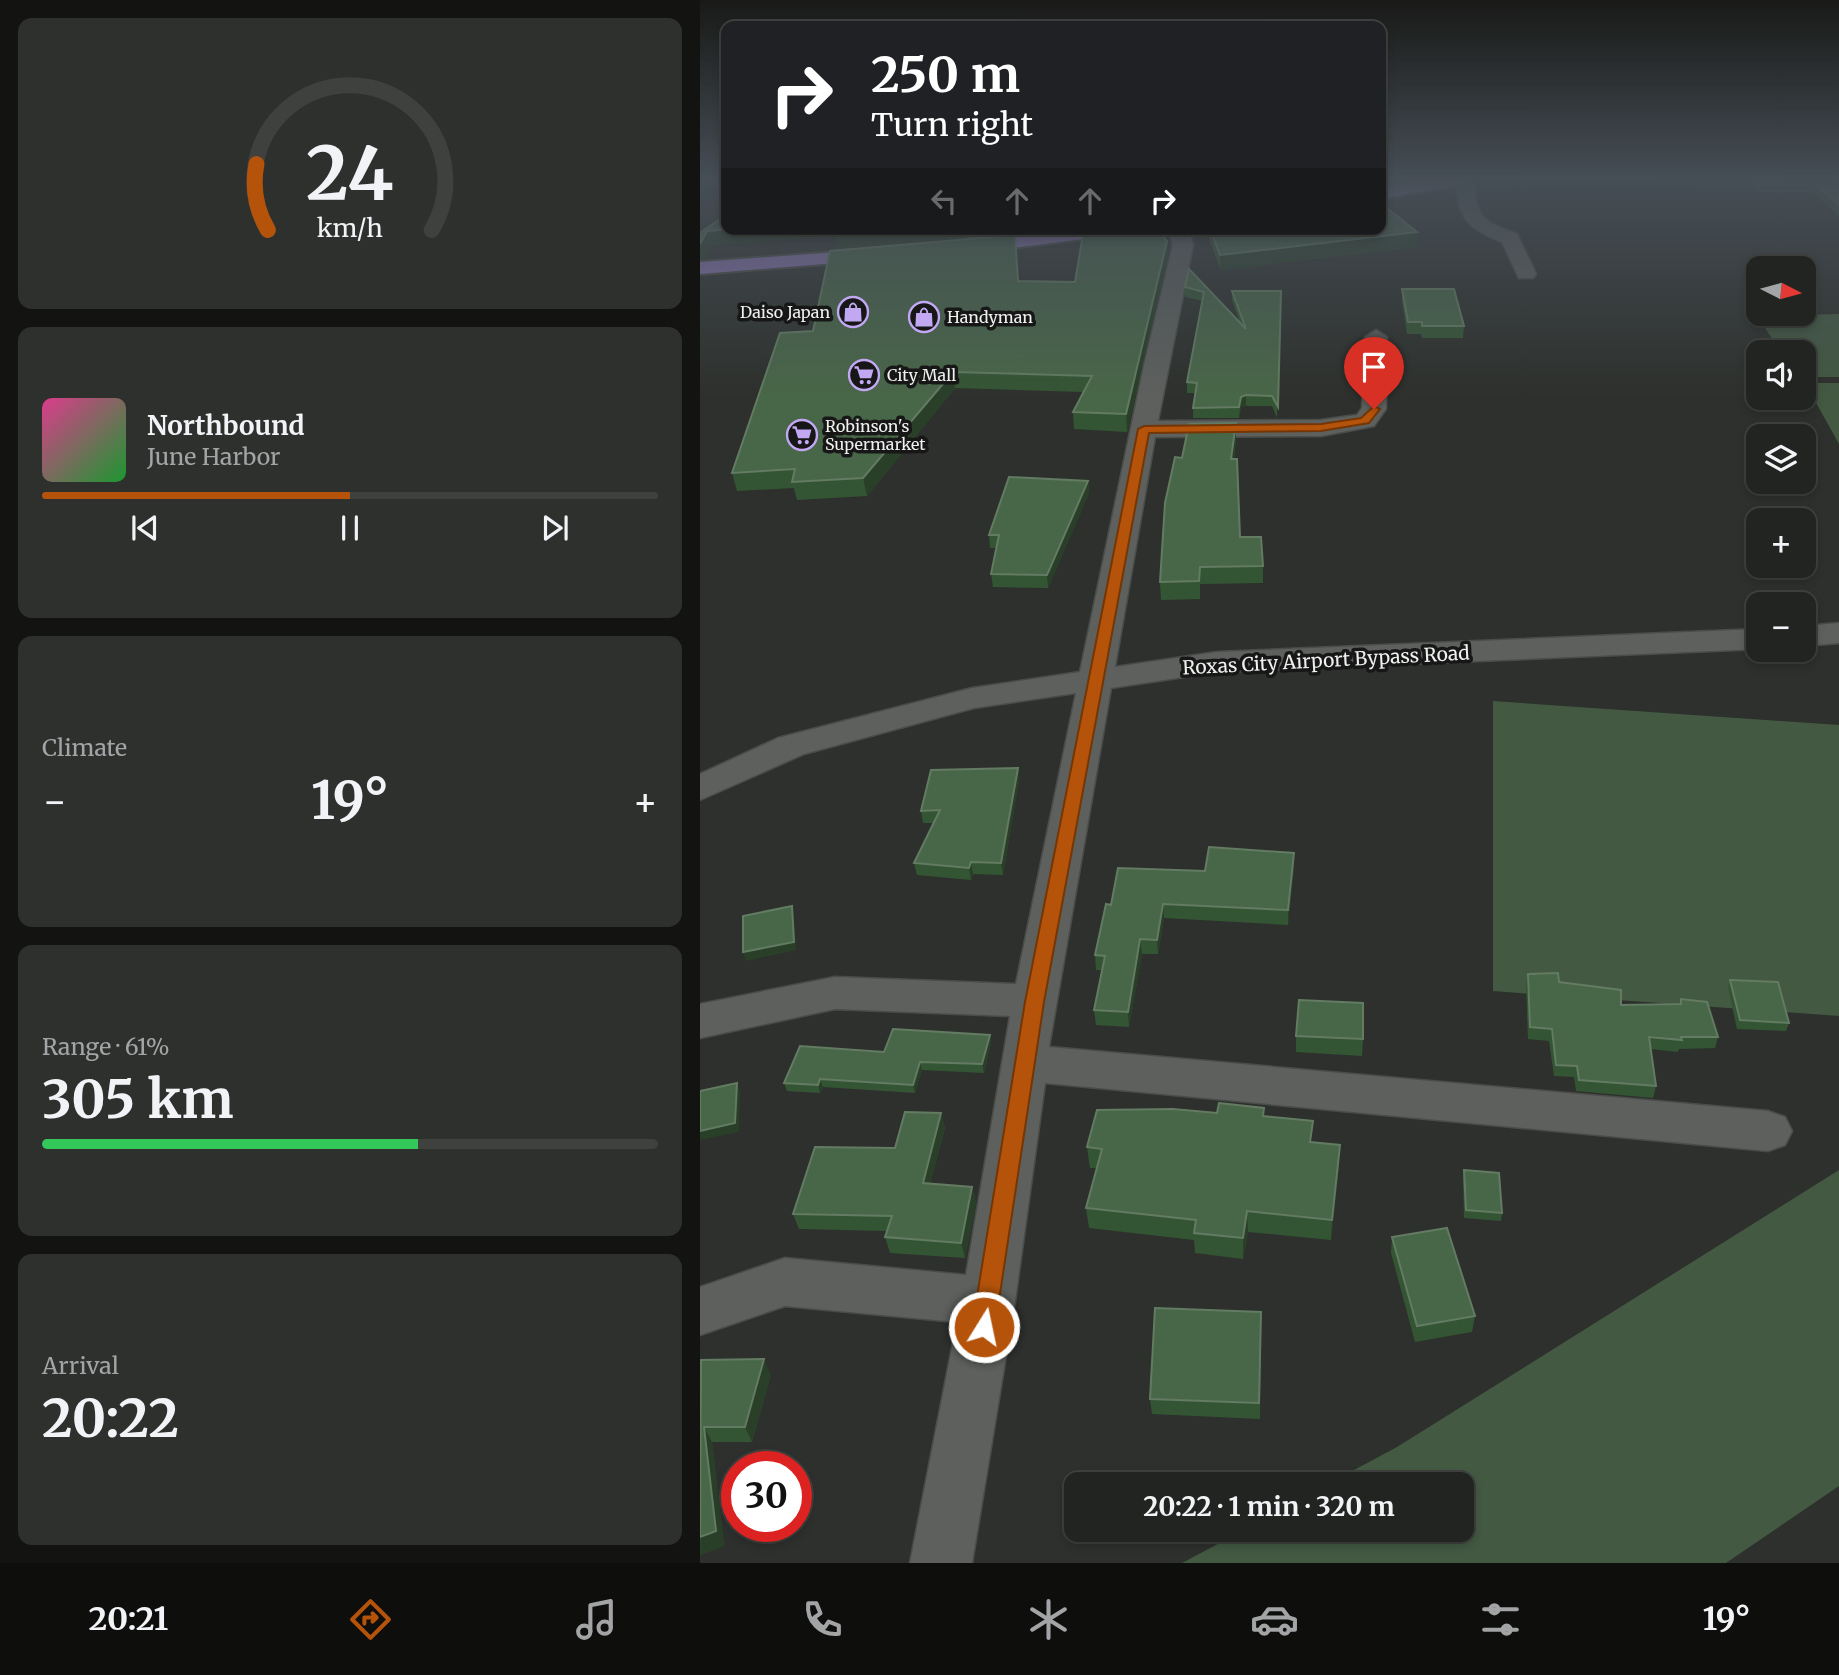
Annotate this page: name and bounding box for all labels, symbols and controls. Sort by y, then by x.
text: 250 m [871,44,1020,105]
icon: right [756,49,847,140]
text: Turn right [871,105,1033,145]
text: 24 [306,128,394,220]
icon: left [925,182,963,220]
icon: ahead [998,182,1036,220]
icon: ahead [1071,182,1109,220]
icon: right [1144,182,1182,220]
text: km/h [317,211,383,243]
north arrow [1746,256,1816,326]
map controls [1746,256,1816,662]
shop icon: Daiso Japan [836,295,870,329]
shop icon: Handyman [907,300,941,334]
place label: Daiso Japan [740,302,830,322]
place label: Handyman [947,307,1033,327]
pin [1344,337,1404,409]
button: sound [1746,340,1816,410]
icon: arrive [1355,348,1393,386]
supermarket icon: City Mall [847,358,881,392]
place label: City Mall [887,365,956,385]
text: Northbound [147,409,305,442]
place label: Robinson's Supermarket [825,416,926,454]
supermarket icon: Robinson's Supermarket [785,418,819,452]
button: layers [1746,424,1816,494]
text: June Harbor [147,442,280,471]
button: + [1746,508,1816,578]
icon: previous [126,509,164,547]
icon: pause [331,509,369,547]
icon: next [536,509,574,547]
button: − [1746,592,1816,662]
street label: Roxas City Airport Bypass Road [1182,640,1470,680]
text: Climate [42,733,127,762]
text: 19° [311,768,389,833]
text: − [42,778,67,825]
text: + [633,778,658,825]
text: Range · 61% [42,1032,170,1061]
text: 305 km [42,1067,234,1132]
position arrow [947,1290,1021,1364]
text: Arrival [42,1351,119,1380]
text: 20:22 [42,1386,179,1451]
speed limit sign: 30 [721,1451,812,1542]
text: 20:22 · 1 min · 320 m [1143,1490,1395,1523]
icon: directions [346,1595,395,1644]
icon: music [572,1595,621,1644]
icon: phone [798,1595,847,1644]
icon: climate [1024,1595,1073,1644]
icon: car [1250,1595,1299,1644]
icon: filters [1476,1595,1525,1644]
text: 20:21 [89,1599,168,1639]
text: 19° [1702,1599,1750,1639]

